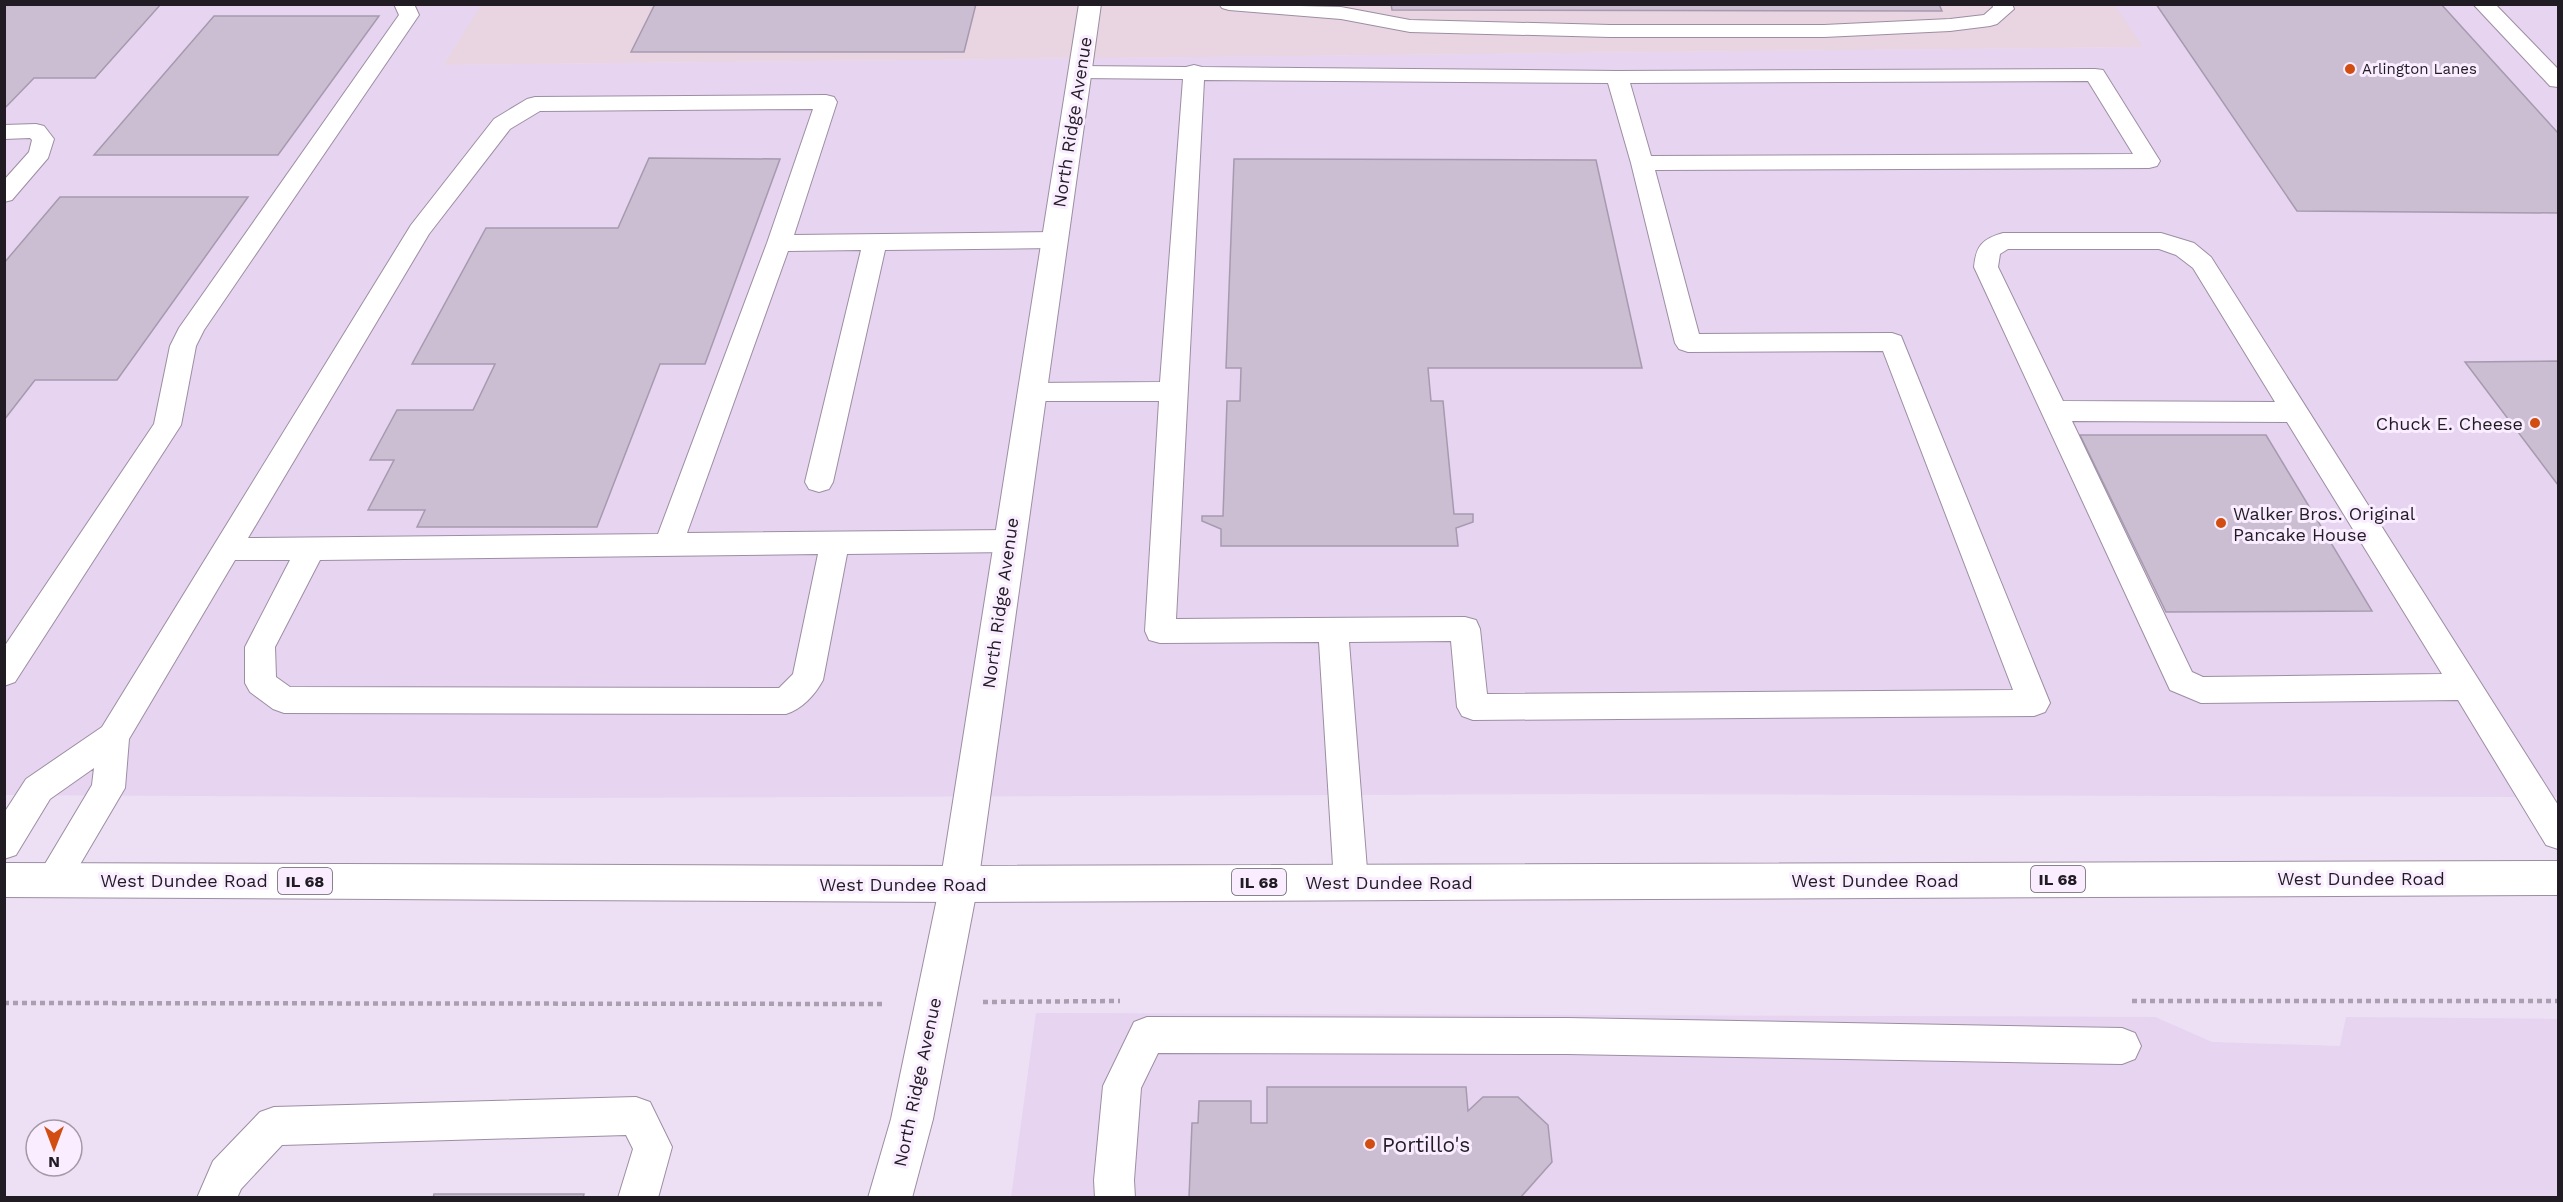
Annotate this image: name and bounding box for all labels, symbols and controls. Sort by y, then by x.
street label: North Ridge Avenue [1048,35,1096,209]
place label: Arlington Lanes [2362,60,2477,78]
marker: Arlington Lanes [2343,62,2357,76]
place label: Chuck E. Cheese [2376,413,2523,434]
marker: Chuck E. Cheese [2528,416,2542,430]
place label: Walker Bros. Original Pancake House [2233,503,2416,545]
street label: North Ridge Avenue [978,516,1022,690]
marker: Walker Bros. Original Pancake House [2214,516,2228,530]
road number: IL 68 [2031,866,2085,892]
road number: IL 68 [278,868,332,894]
street label: West Dundee Road [2277,868,2445,889]
road number: IL 68 [1232,869,1286,895]
street label: West Dundee Road [100,870,268,891]
street label: West Dundee Road [1791,870,1959,891]
street label: West Dundee Road [1305,872,1473,893]
street label: West Dundee Road [819,874,987,895]
street label: North Ridge Avenue [889,995,945,1169]
north arrow [24,1118,84,1178]
place label: Portillo's [1382,1132,1470,1157]
marker: Portillo's [1363,1137,1377,1151]
text: N [48,1153,60,1172]

